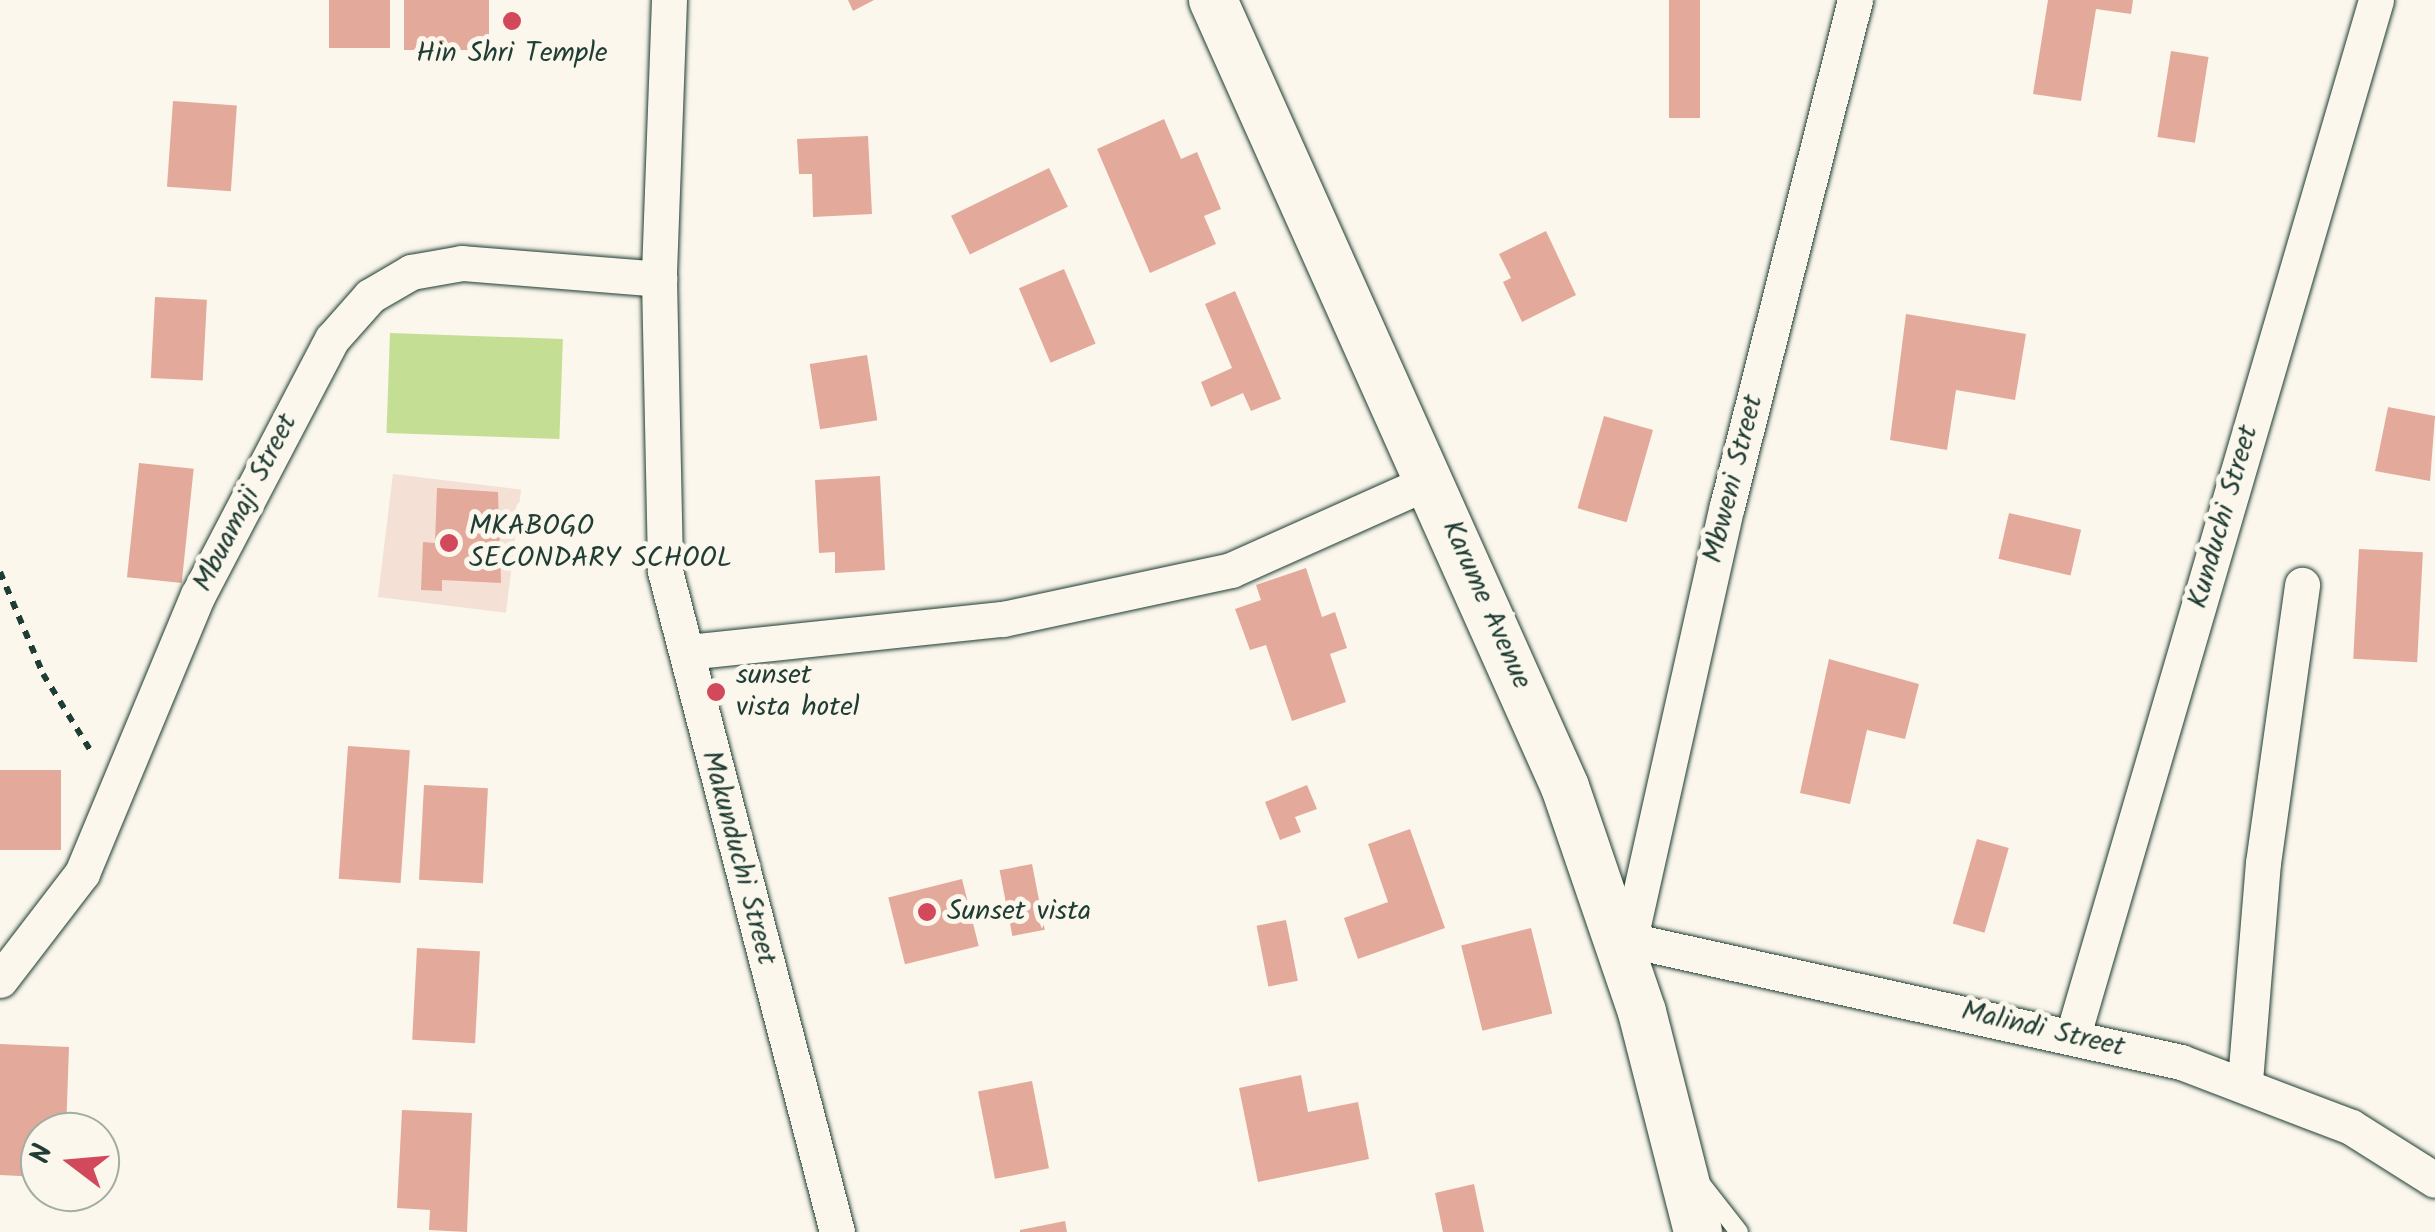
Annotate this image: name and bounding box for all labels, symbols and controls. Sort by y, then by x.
marker: Hin Shri Temple [501,10,523,32]
place label: Hin Shri Temple [416,37,608,71]
street label: Mbweni Street [1697,391,1771,567]
street label: Mbuamaji Street [187,409,305,597]
street label: Kunduchi Street [2182,422,2266,612]
place label: MKABOGO SECONDARY SCHOOL [469,510,732,576]
street label: Karume Avenue [1434,516,1538,694]
marker: MKABOGO SECONDARY SCHOOL [438,532,460,554]
place label: sunset vista hotel [736,659,860,725]
marker: sunset vista hotel [705,681,727,703]
street label: Makunduchi Street [693,747,783,969]
place label: Sunset vista [947,895,1091,929]
marker: Sunset vista [916,901,938,923]
street label: Malindi Street [1958,995,2128,1065]
north arrow [20,1112,120,1212]
text: N [19,1139,67,1169]

